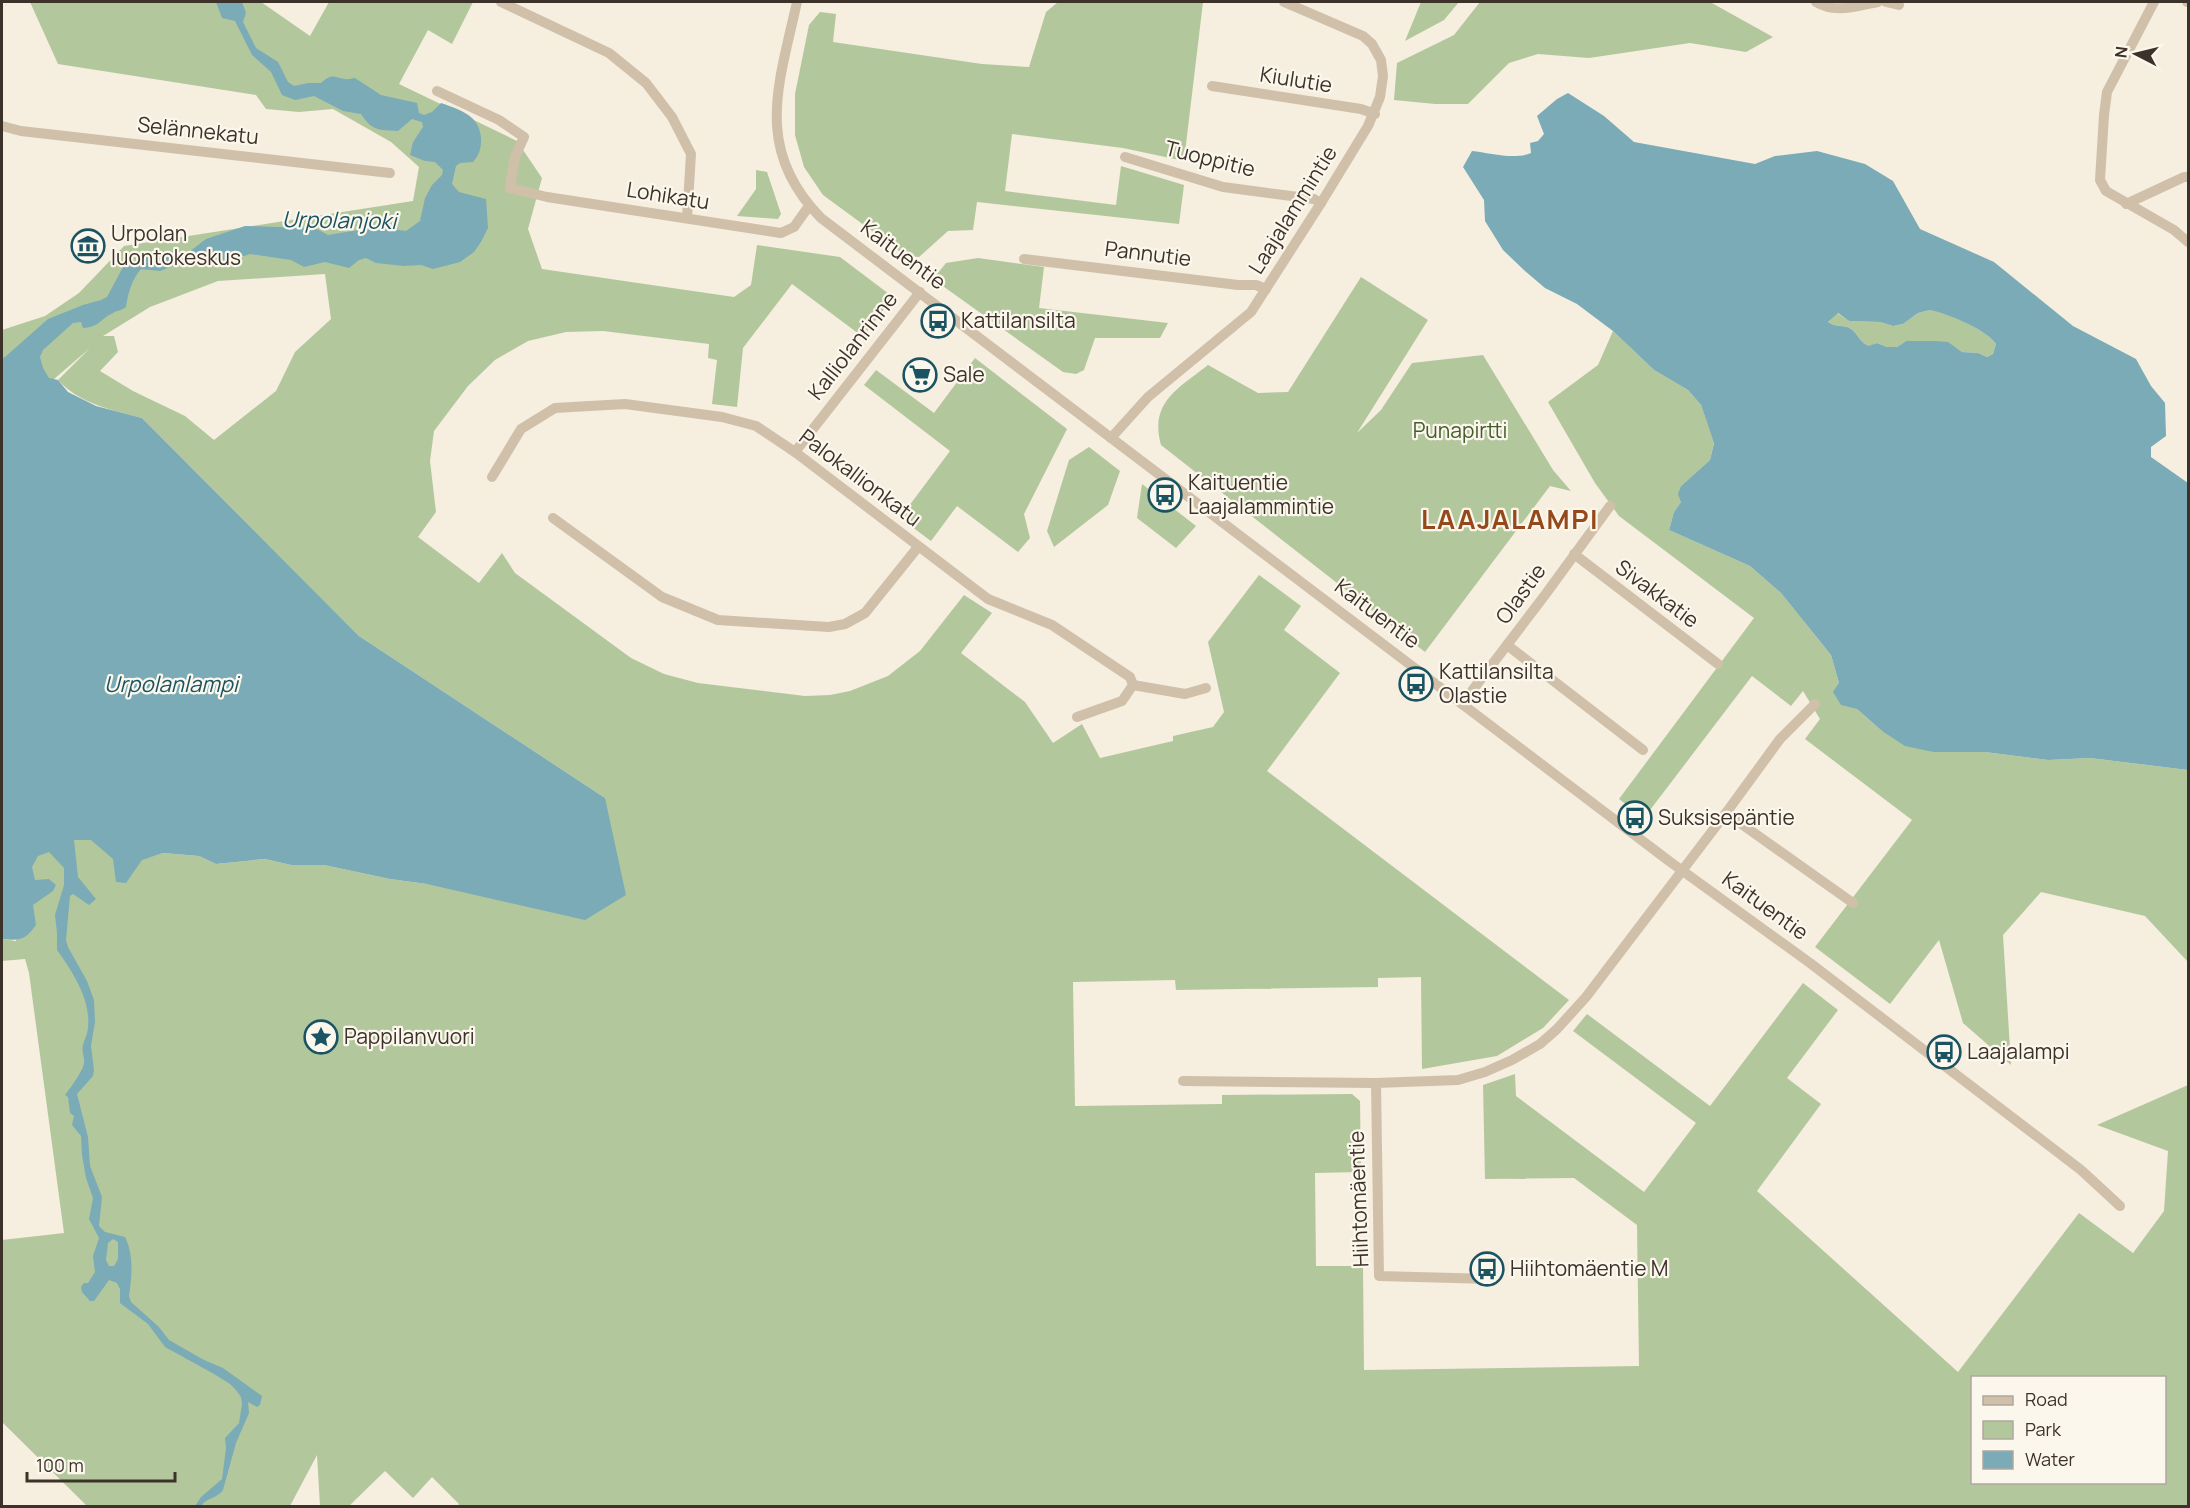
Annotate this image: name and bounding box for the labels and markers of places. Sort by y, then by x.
place label: Urpolan luontokeskus [111,219,241,271]
museum icon: Urpolan luontokeskus [70,228,106,264]
bus stop icon: Kattilansilta [920,303,956,339]
place label: Kattilansilta [961,306,1076,334]
supermarket icon: Sale [902,357,938,393]
place label: Sale [943,360,985,388]
place label: Kaituentie Laajalammintie [1188,468,1334,520]
bus stop icon: Kaituentie Laajalammintie [1147,477,1183,513]
place label: Kattilansilta Olastie [1439,657,1554,709]
bus stop icon: Kattilansilta Olastie [1398,666,1434,702]
bus stop icon: Suksisepäntie [1617,800,1653,836]
place label: Suksisepäntie [1658,803,1795,831]
place icon: Pappilanvuori [303,1019,339,1055]
place label: Pappilanvuori [344,1022,475,1050]
bus stop icon: Laajalampi [1926,1034,1962,1070]
place label: Laajalampi [1967,1037,2070,1065]
bus stop icon: Hiihtomäentie M [1469,1251,1505,1287]
place label: Hiihtomäentie M [1510,1254,1668,1282]

